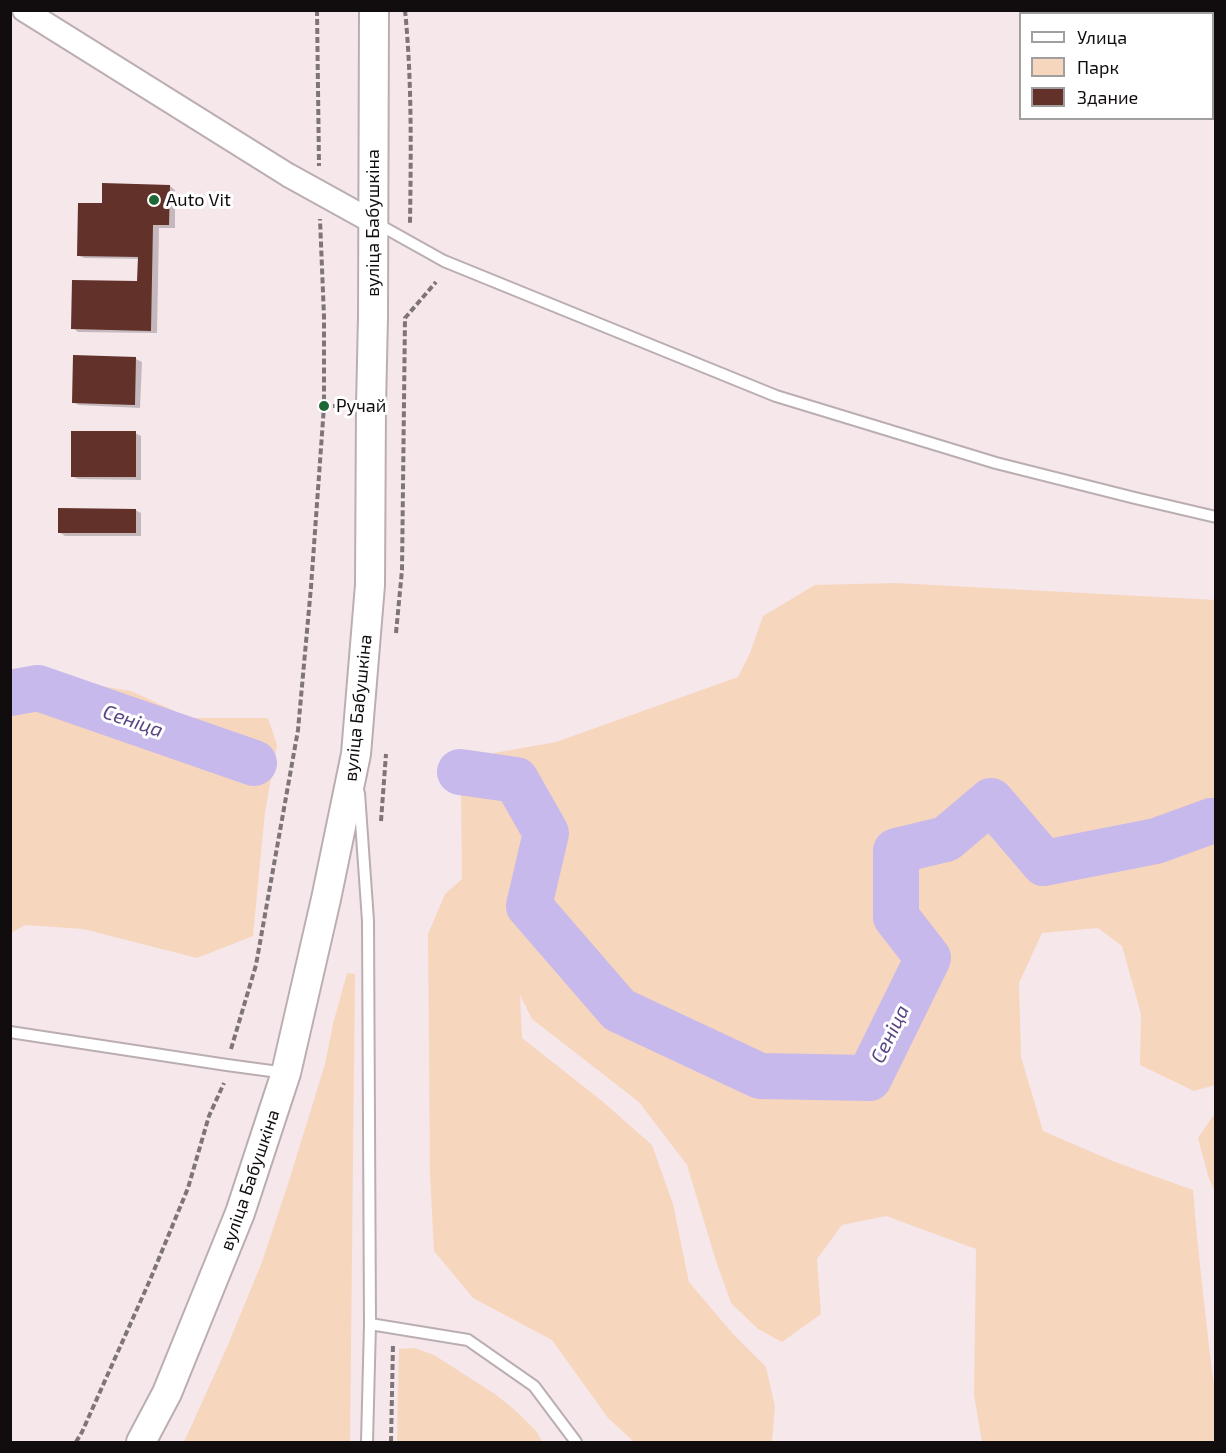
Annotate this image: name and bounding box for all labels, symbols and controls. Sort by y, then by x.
legend [1019,12,1214,120]
text: Улица [1077,26,1127,48]
text: Парк [1077,56,1119,78]
text: Здание [1077,86,1138,108]
street label: вуліца Бабушкіна [362,149,384,297]
place label: Auto Vit [166,189,231,211]
marker: Auto Vit [147,193,161,207]
place label: Ручай [336,395,386,417]
marker: Ручай [317,399,331,413]
street label: вуліца Бабушкіна [340,633,376,783]
water label: Сеніца [100,700,166,742]
water label: Сеніца [866,1001,914,1067]
street label: вуліца Бабушкіна [216,1107,284,1253]

